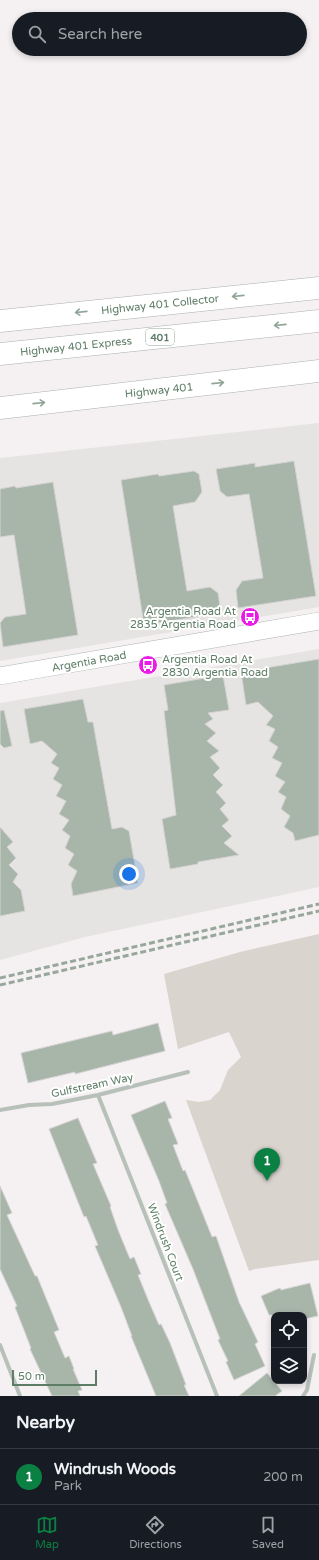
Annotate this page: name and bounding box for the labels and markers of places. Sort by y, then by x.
place label: Argentia Road At 2835 Argentia Road [130,605,236,631]
bus stop icon: Argentia Road At 2835 Argentia Road [239,606,261,628]
place label: Argentia Road At 2830 Argentia Road [162,653,268,679]
bus stop icon: Argentia Road At 2830 Argentia Road [137,654,159,676]
pin: 1 [254,1148,280,1181]

